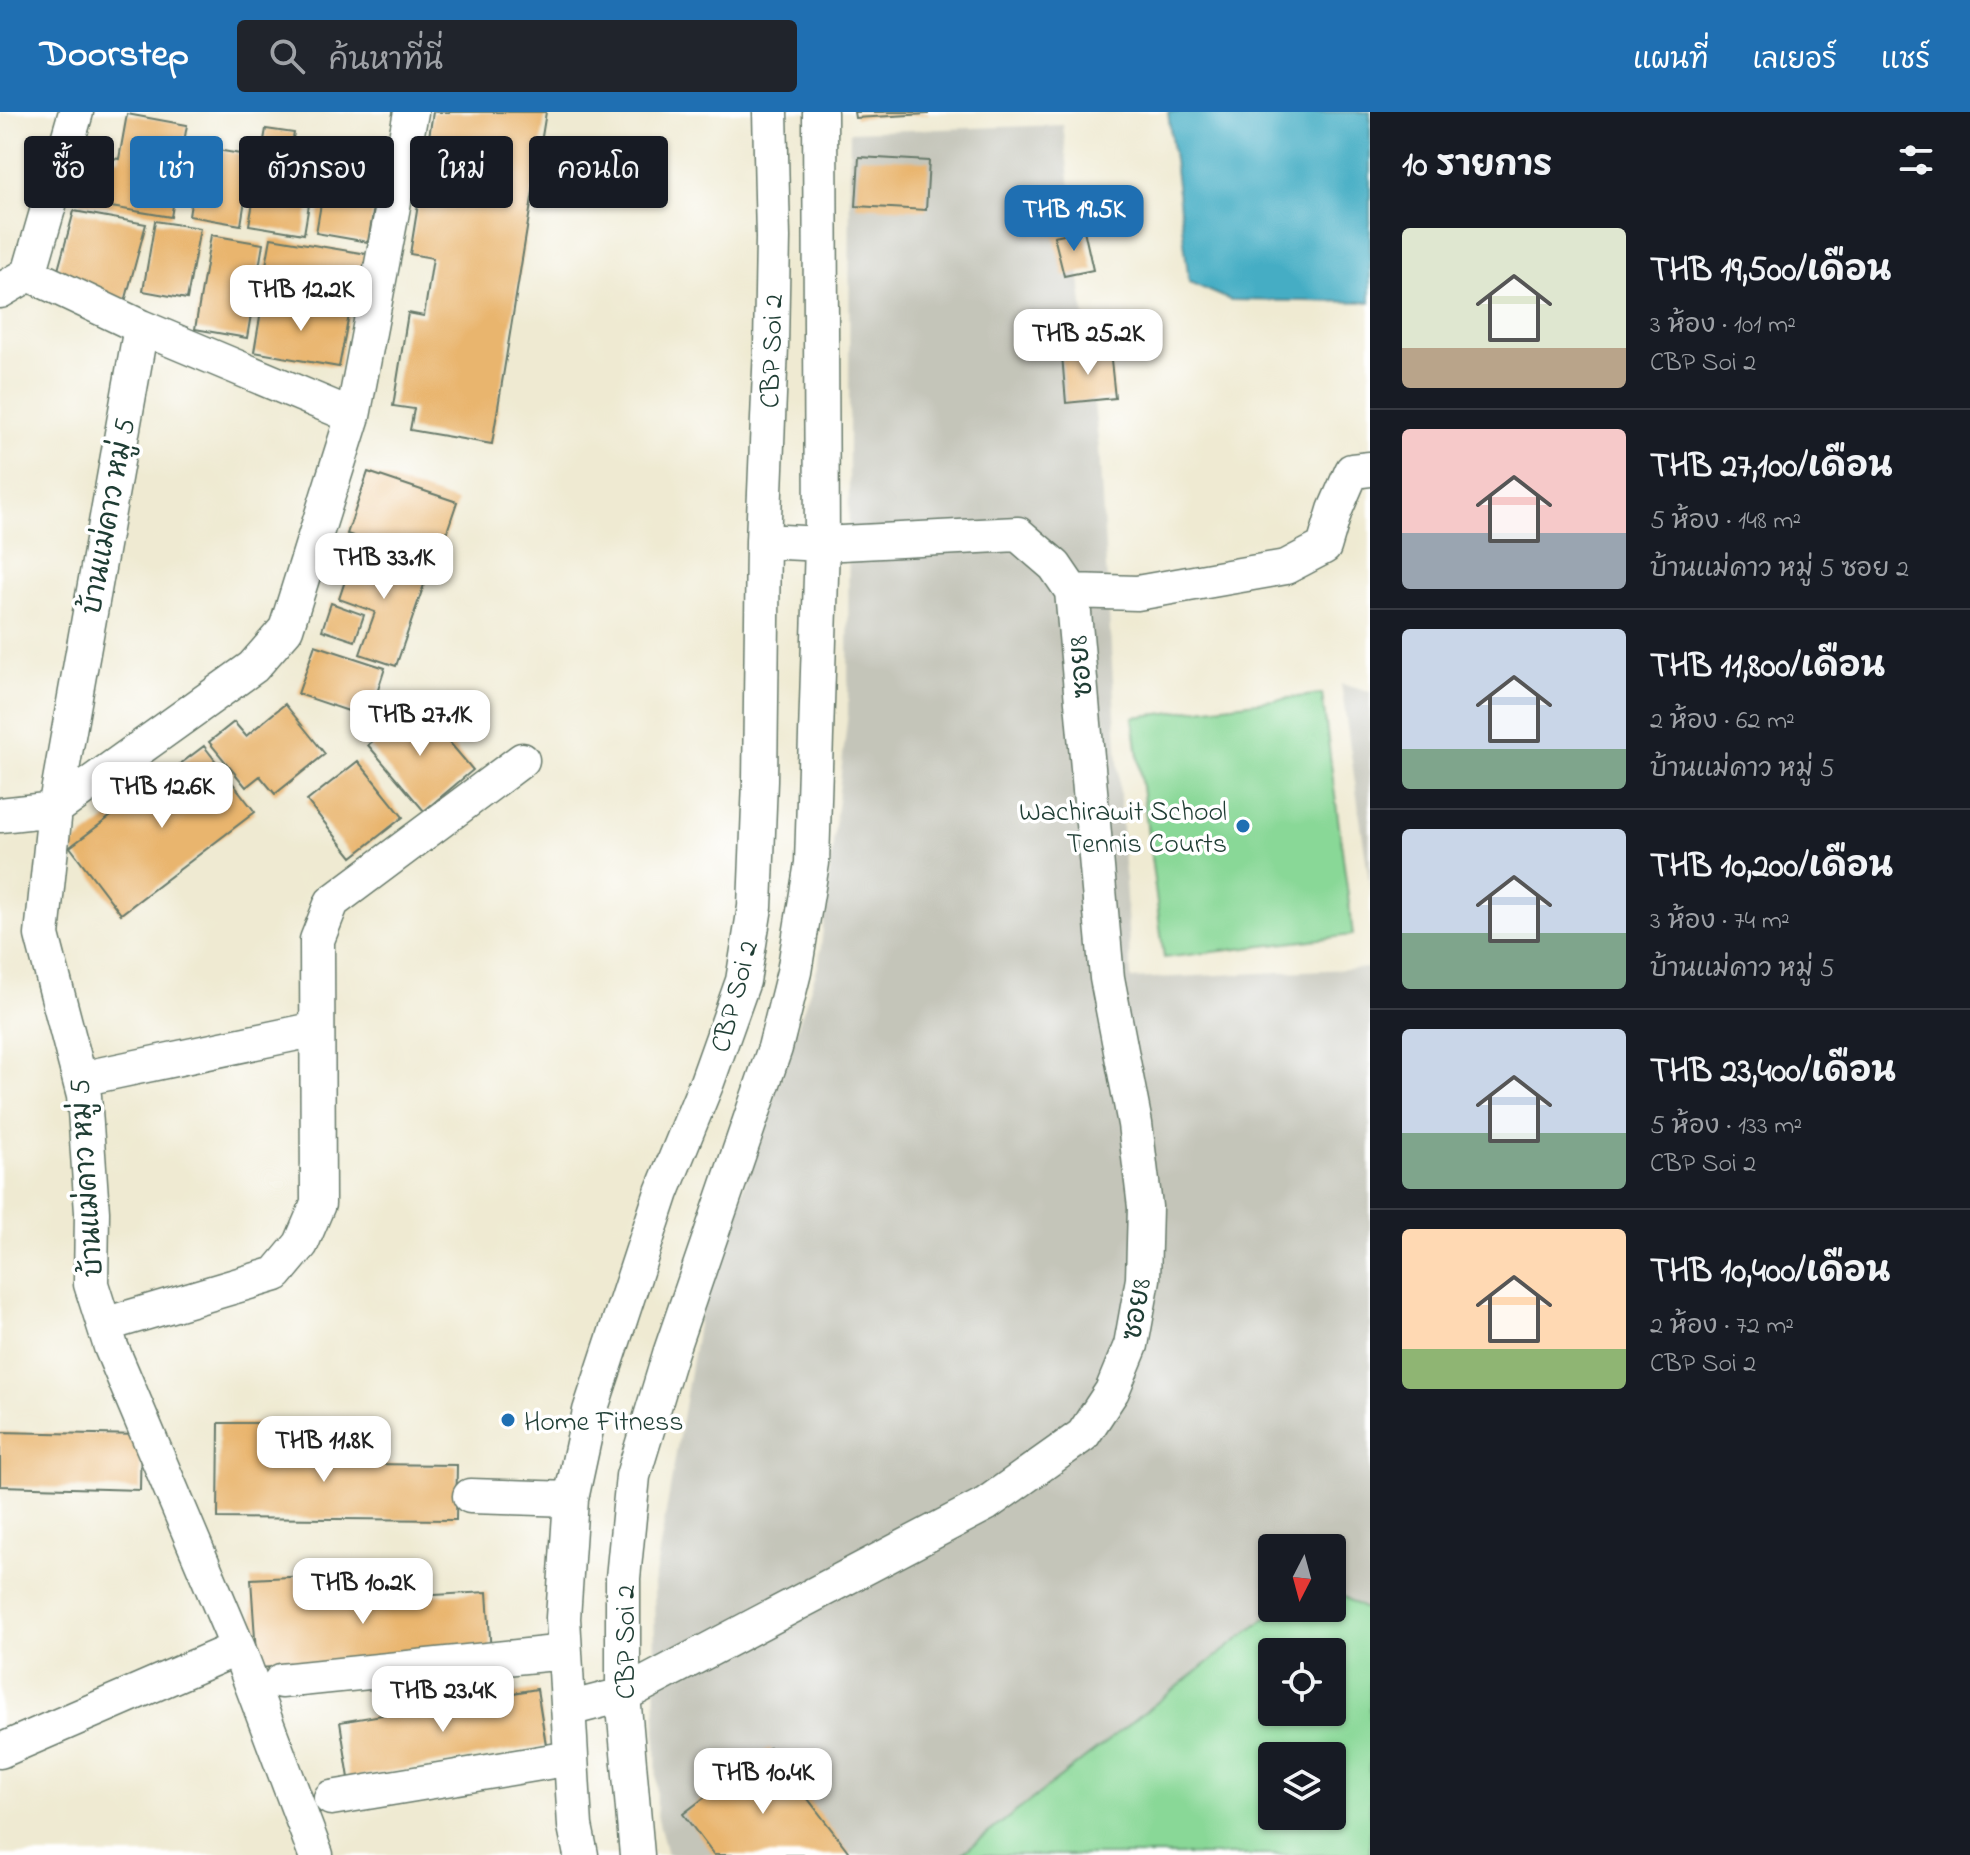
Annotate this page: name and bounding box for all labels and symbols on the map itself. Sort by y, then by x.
pin: THB 19.5K [982,185,1166,253]
pin: THB 12.2K [209,265,393,333]
street label: CBP Soi 2 [751,293,796,409]
pin: THB 25.2K [996,309,1180,377]
street label: บ้านแม่คาว หมู่ 5 [72,415,148,618]
pin: THB 33.1K [292,533,476,601]
street label: ซอย8 [1059,634,1106,700]
pin: THB 27.1K [328,690,512,758]
pin: THB 12.6K [70,762,254,830]
place label: Wachirawit School Tennis Courts [1019,793,1227,866]
marker: Wachirawit School Tennis Courts [1234,817,1252,835]
street label: CBP Soi 2 [702,936,771,1057]
street label: บ้านแม่คาว หมู่ 5 [60,1077,116,1278]
street label: ซอย8 [1113,1275,1164,1344]
place label: Home Fitness [524,1403,684,1444]
marker: Home Fitness [499,1411,517,1429]
pin: THB 11.8K [232,1416,416,1484]
north arrow [1258,1534,1346,1622]
pin: THB 10.2K [271,1558,455,1626]
street label: CBP Soi 2 [607,1585,648,1699]
pin: THB 23.4K [351,1666,535,1734]
pin: THB 10.4K [671,1748,855,1816]

